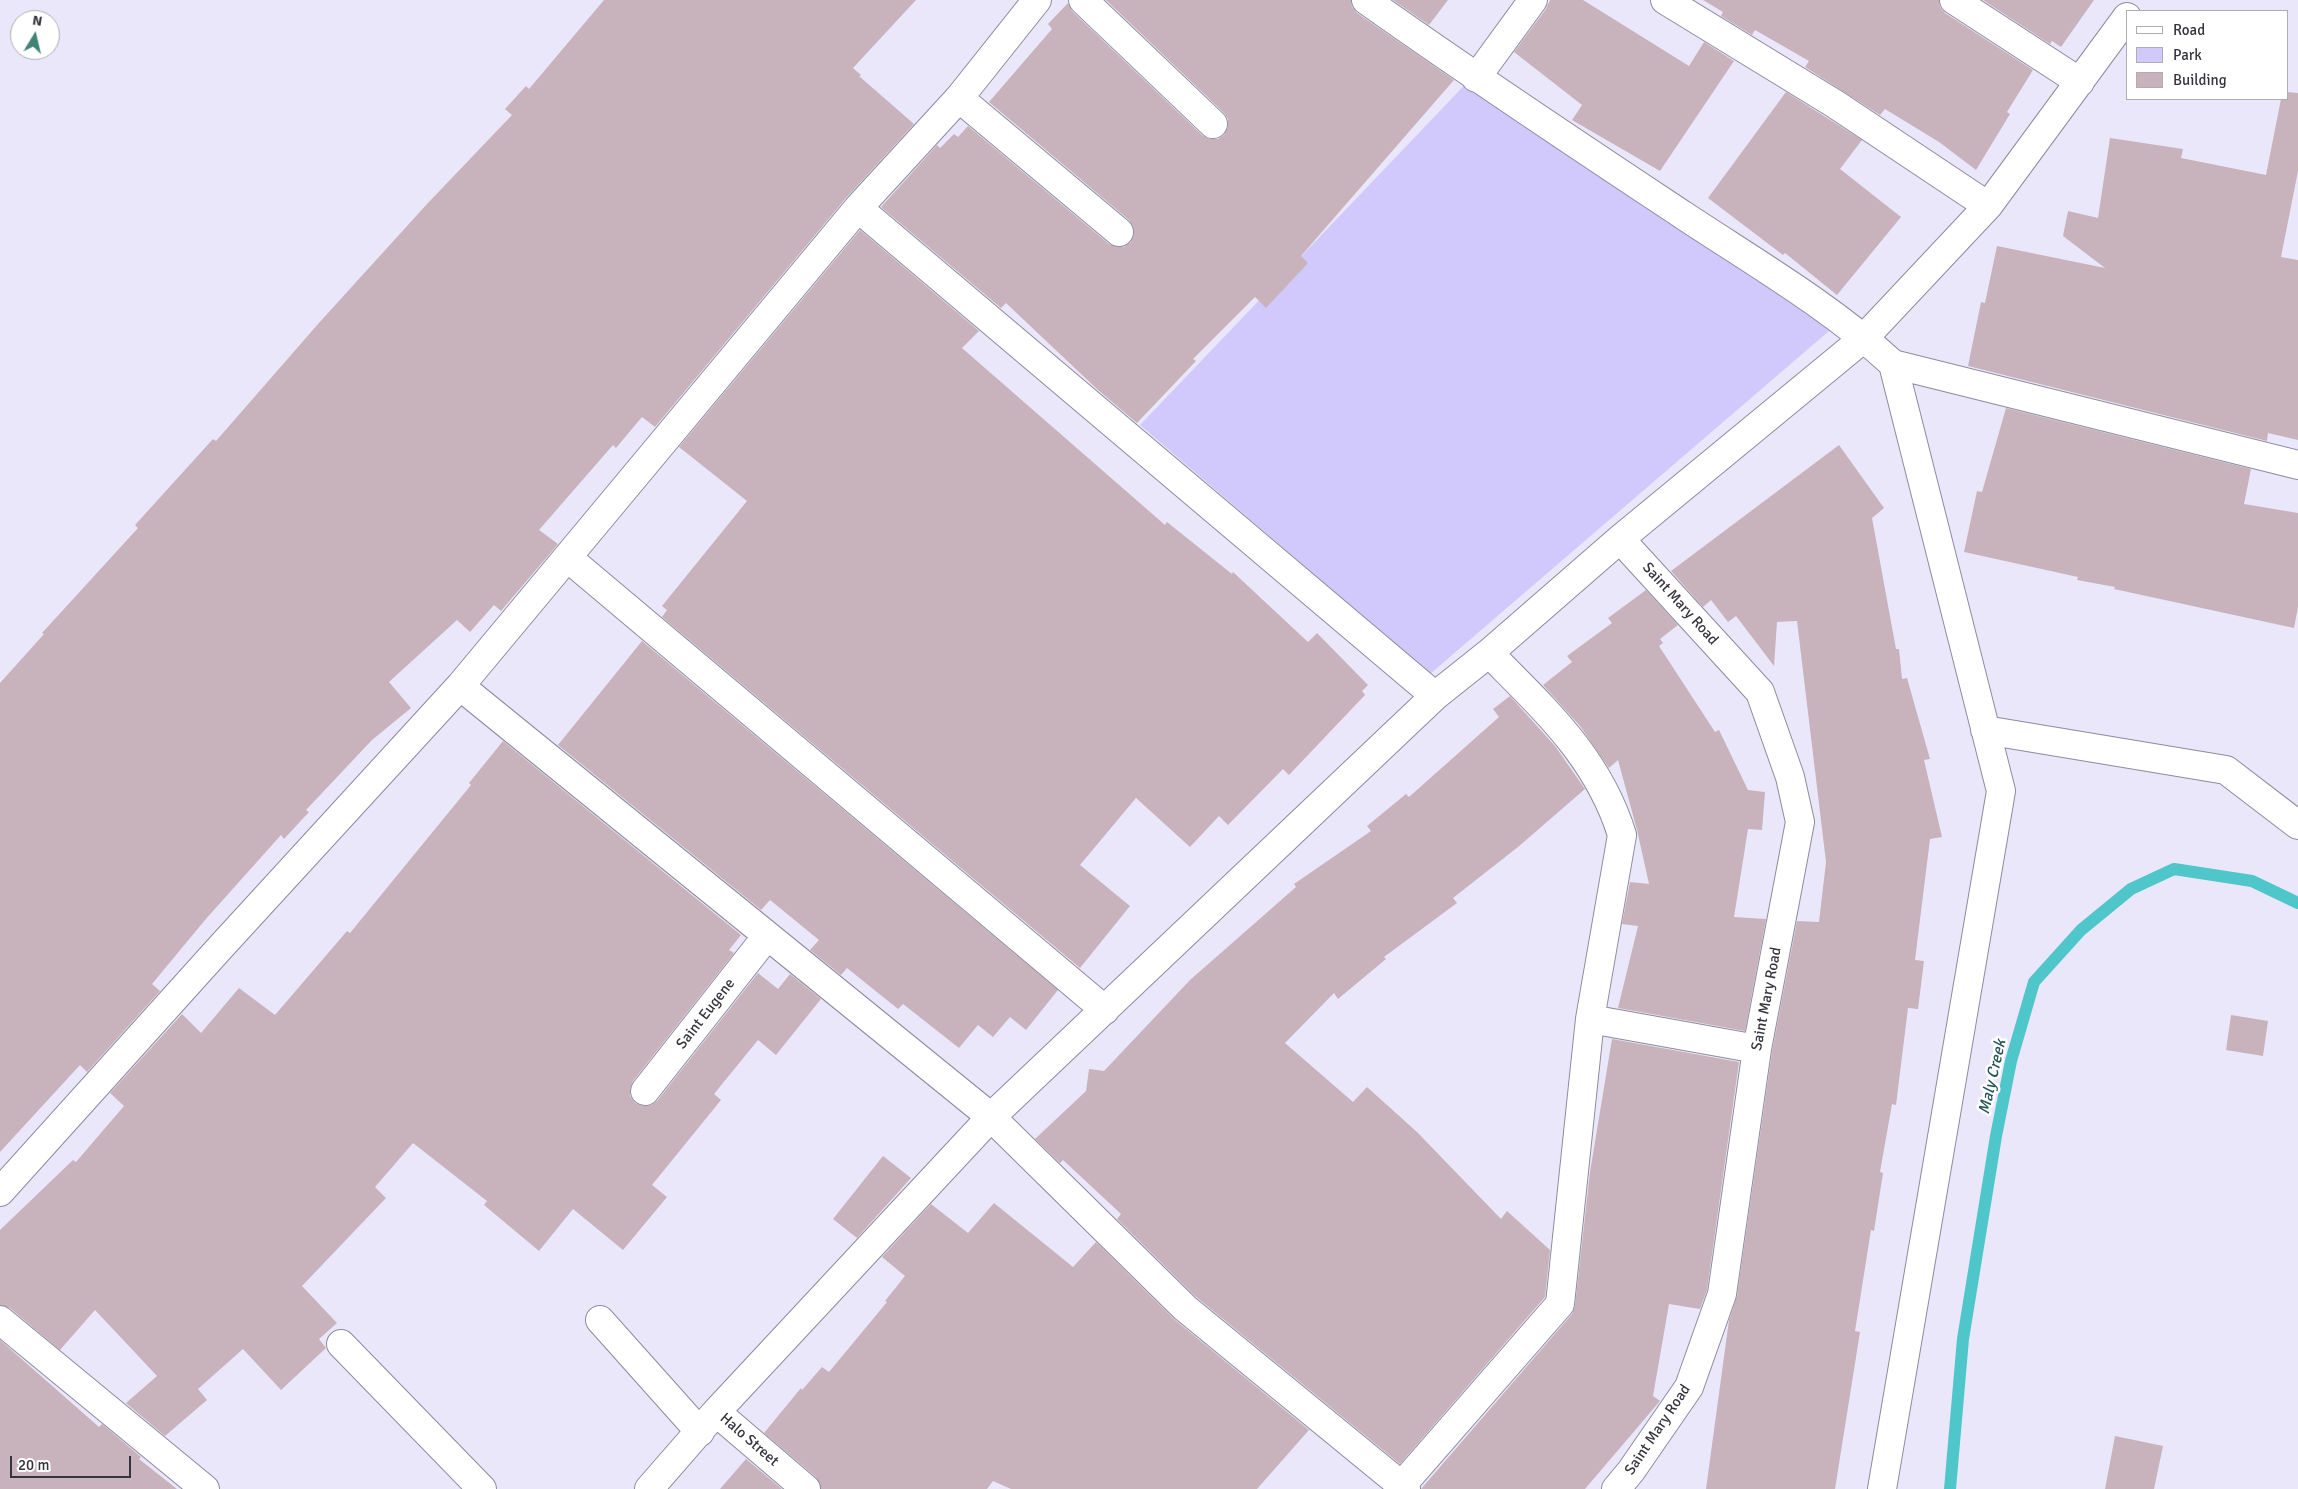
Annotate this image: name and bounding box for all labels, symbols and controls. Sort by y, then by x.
north arrow [10,10,60,60]
legend [2126,10,2288,100]
text: N [31,12,43,30]
text: Road [2173,21,2205,39]
text: Park [2173,46,2202,64]
text: Building [2173,71,2227,89]
street label: Saint Mary Road [1638,559,1722,649]
street label: Saint Mary Road [1748,946,1786,1052]
street label: Saint Eugene [673,975,739,1053]
water label: Maly Creek [1975,1038,2011,1116]
street label: Saint Mary Road [1621,1382,1695,1478]
street label: Halo Street [716,1410,782,1470]
scale bar [12,1446,134,1478]
text: 20 m [18,1456,49,1474]

